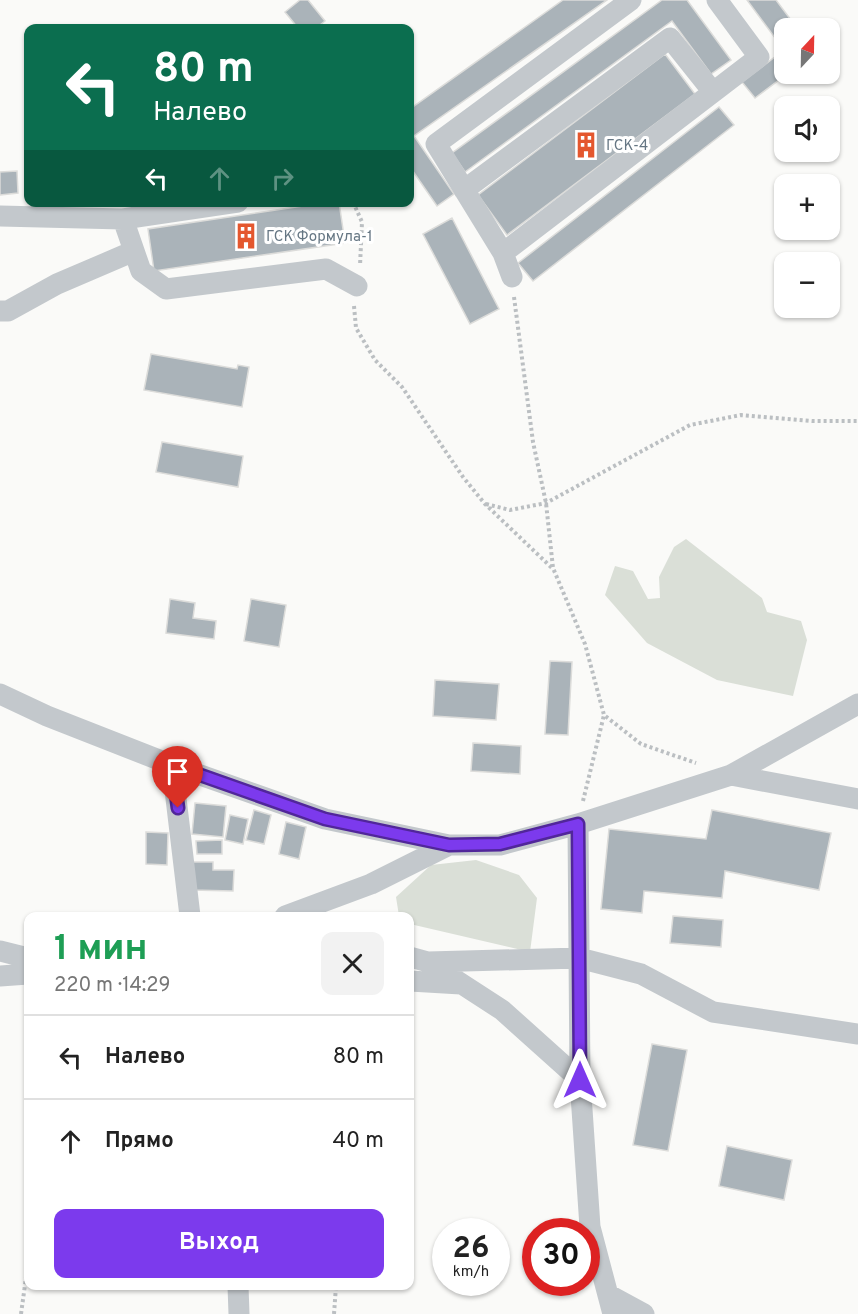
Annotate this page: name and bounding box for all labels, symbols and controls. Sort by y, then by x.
north arrow [774,18,840,84]
map controls [774,18,840,318]
text: 80 m [153,44,254,97]
icon: left [54,48,132,126]
text: Налево [153,96,247,130]
button: sound [774,96,840,162]
building icon: ГСК-4 [571,130,601,160]
place label: ГСК-4 [606,137,648,156]
icon: left [140,162,173,195]
icon: ahead [203,162,236,195]
icon: right [266,162,299,195]
button: + [774,174,840,240]
building icon: ГСК Формула-1 [231,221,261,251]
place label: ГСК Формула-1 [266,228,372,247]
button: − [774,252,840,318]
pin [152,746,203,808]
icon: arrive [161,755,194,788]
text: 1 мин [54,927,148,973]
button: close [321,932,384,995]
text: 220 m · 14:29 [54,973,171,999]
icon: left [54,1041,87,1074]
text: Налево [105,1044,185,1071]
text: 80 m [333,1044,384,1071]
position arrow [548,1048,612,1112]
icon: ahead [54,1125,87,1158]
text: Прямо [105,1128,174,1155]
text: 40 m [332,1128,384,1155]
button: Выход [54,1209,384,1278]
speed limit sign: 30 [522,1218,600,1296]
text: 26 [453,1231,489,1268]
text: km/h [453,1263,489,1282]

